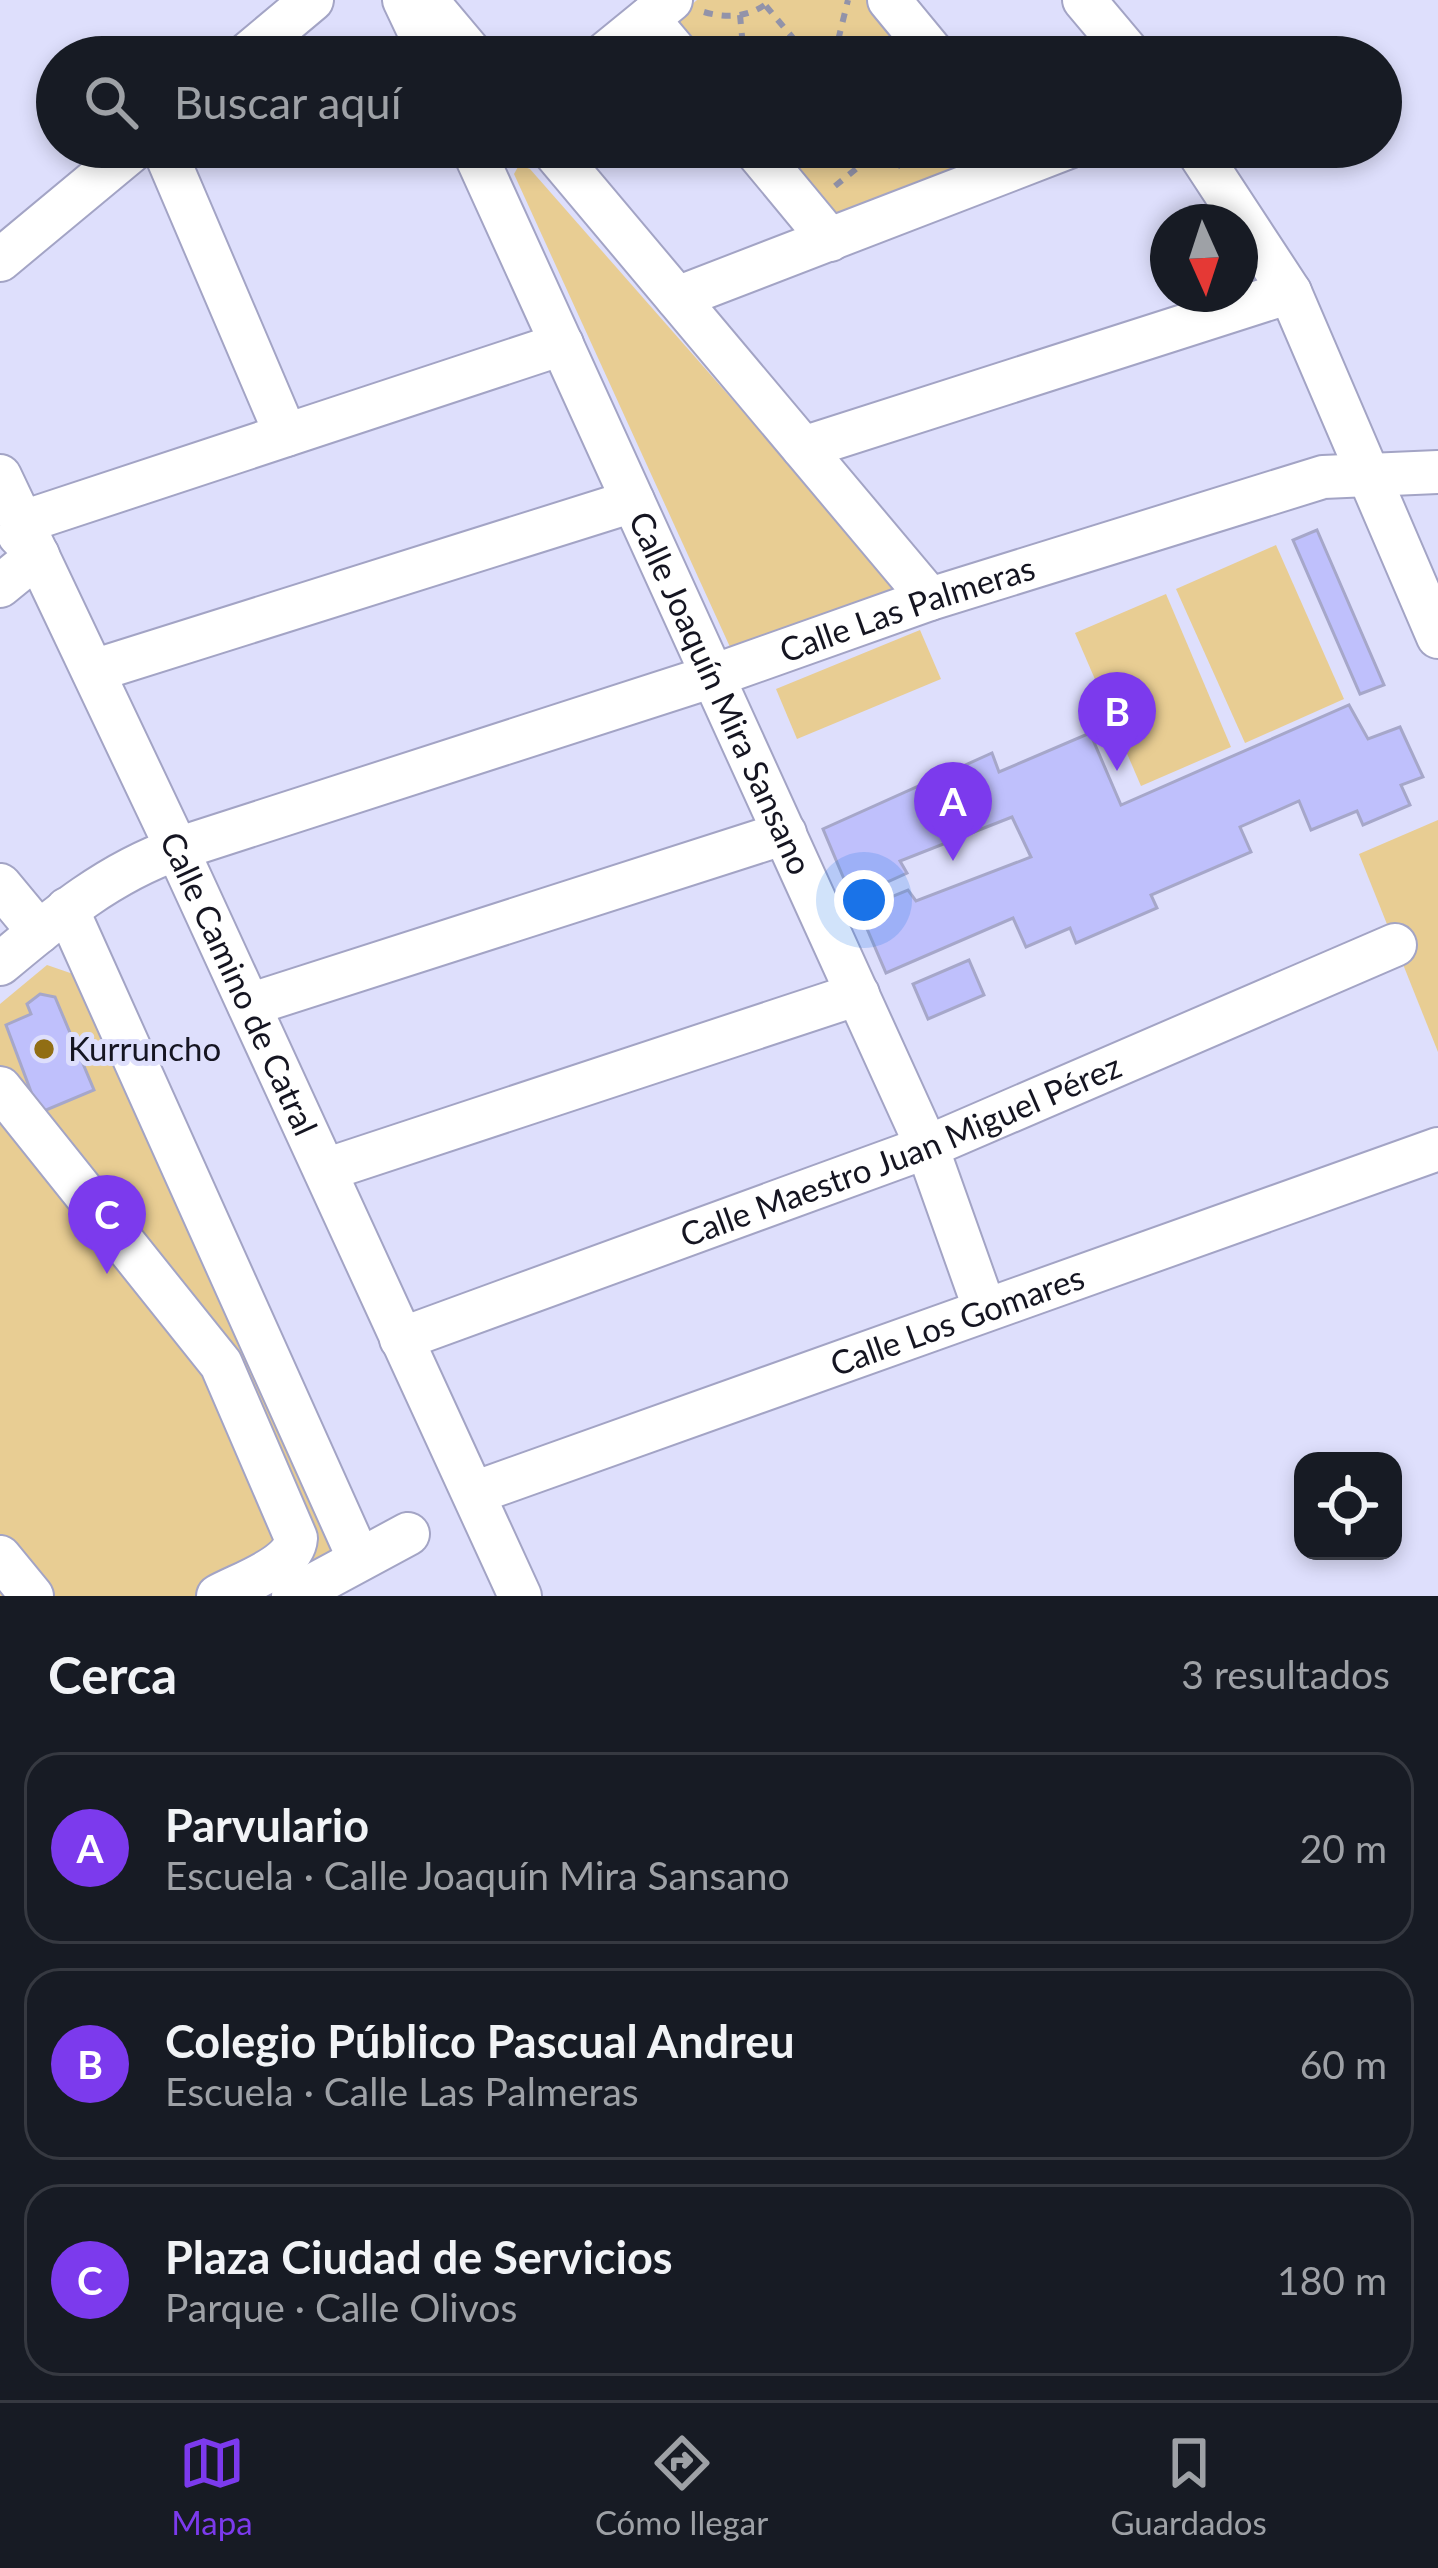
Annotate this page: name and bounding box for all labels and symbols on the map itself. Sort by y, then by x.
north arrow [1150,204,1258,312]
street label: Calle Joaquín Mira Sansano [622,505,821,881]
street label: Calle Las Palmeras [774,547,1039,670]
pin: B [1078,672,1156,771]
pin: A [914,762,992,861]
street label: Calle Camino de Catral [153,825,327,1141]
your location [834,870,894,930]
place label: Kurruncho [68,1028,221,1068]
marker: Kurruncho [31,1036,57,1062]
street label: Calle Maestro Juan Miguel Pérez [674,1045,1127,1254]
pin: C [68,1175,146,1274]
street label: Calle Los Gomares [825,1256,1089,1383]

